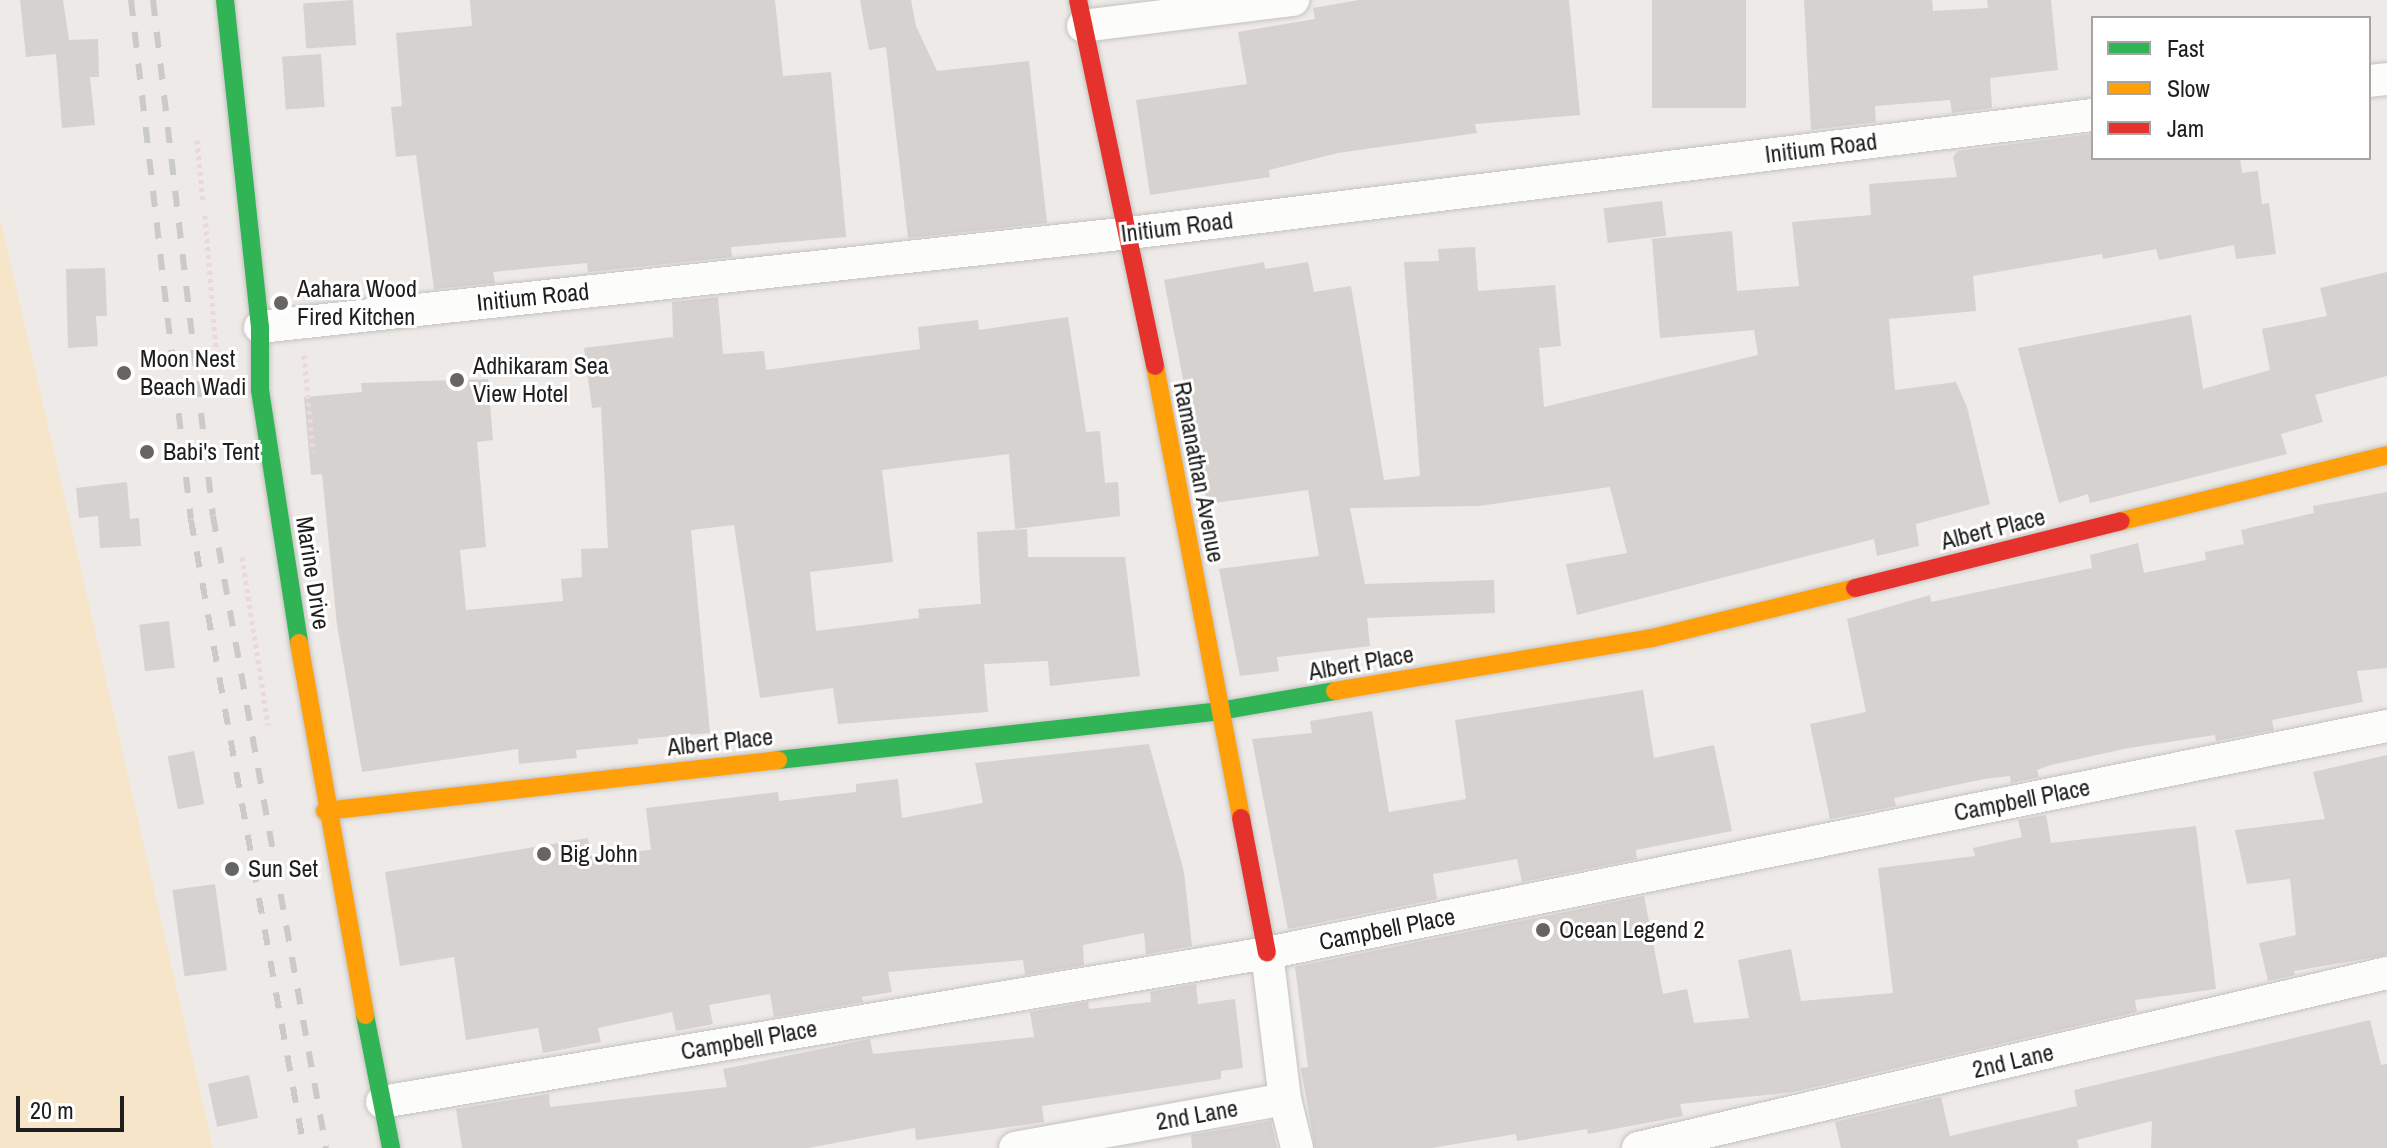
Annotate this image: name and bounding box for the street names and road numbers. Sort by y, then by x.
street label: Initium Road [1763,127,1879,169]
street label: Initium Road [1119,206,1235,248]
street label: Initium Road [475,277,591,317]
street label: Ramanathan Avenue [1167,379,1231,565]
street label: Albert Place [1938,502,2048,556]
street label: Marine Drive [290,515,336,631]
street label: Albert Place [1306,640,1416,686]
street label: Albert Place [666,722,774,762]
street label: Campbell Place [1952,773,2092,827]
street label: Campbell Place [1317,902,1457,956]
street label: Campbell Place [679,1014,819,1066]
street label: 2nd Lane [1970,1038,2056,1084]
street label: 2nd Lane [1154,1094,1240,1136]

